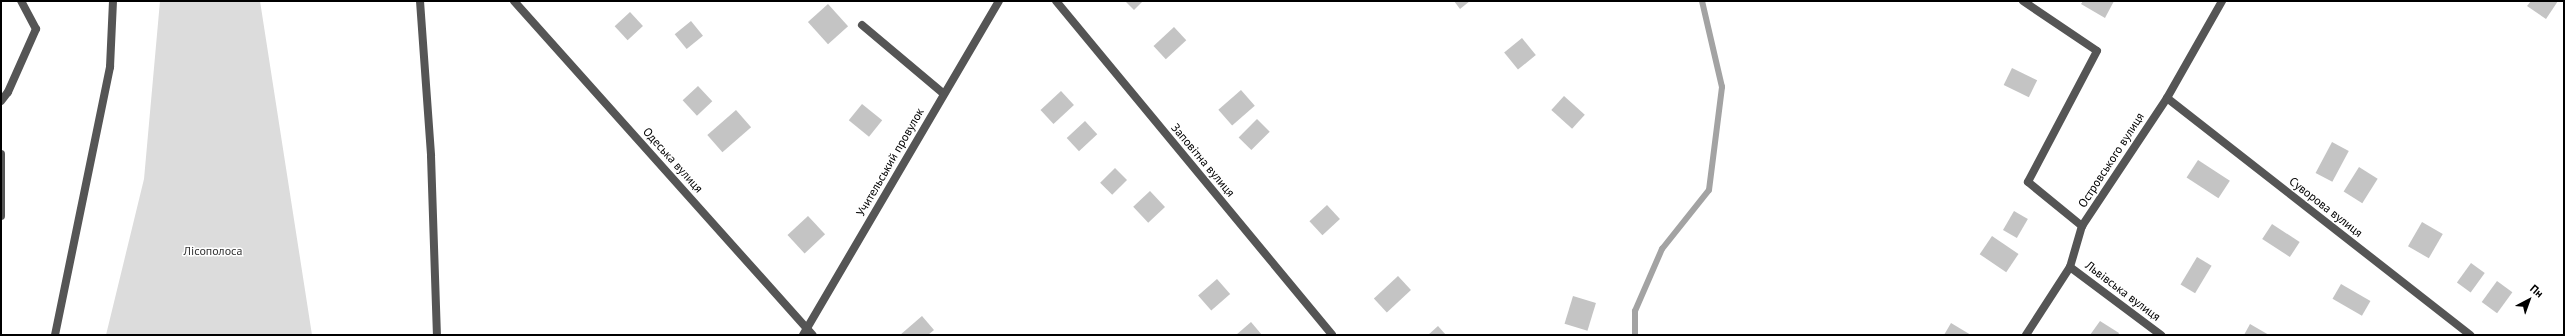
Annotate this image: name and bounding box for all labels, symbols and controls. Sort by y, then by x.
street label: Учительський провулок [853,105,927,219]
street label: Островського вулиця [2075,110,2147,210]
street label: Заповітна вулиця [1168,120,1238,200]
street label: Одеська вулиця [640,125,706,195]
street label: Суворова вулиця [2286,174,2366,240]
park label: Лісополоса [184,244,242,258]
street label: Львівська вулиця [2083,258,2163,324]
north arrow [2509,280,2549,320]
text: Пн [2527,281,2546,300]

